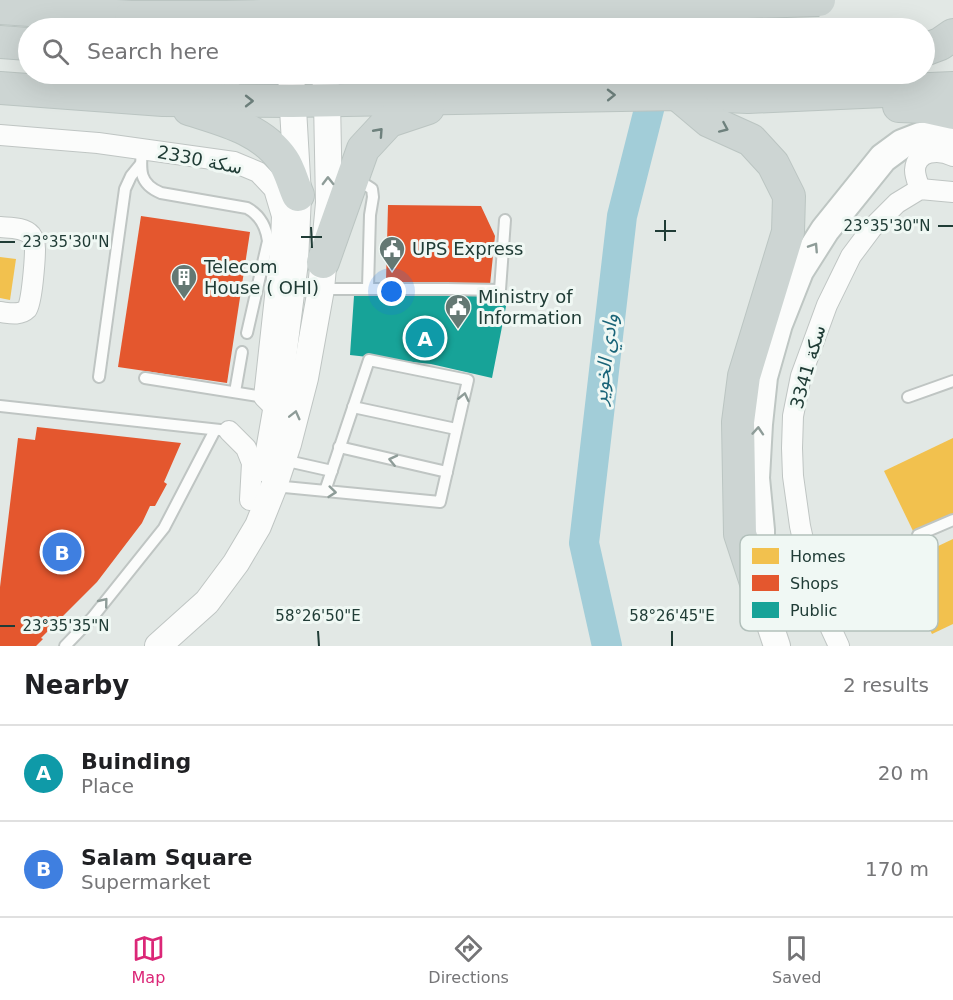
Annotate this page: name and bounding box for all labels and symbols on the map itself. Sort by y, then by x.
one-way arrow [607,89,616,101]
one-way arrow [244,94,253,107]
one-way arrow [718,121,729,133]
one-way arrow [372,128,383,139]
street label: سكة 2330 [156,141,244,178]
one-way arrow [322,176,335,185]
text: 23°35'30"N [843,217,931,235]
text: 23°35'30"N [22,233,110,251]
public building icon: UPS Express [377,234,407,272]
place label: UPS Express [412,238,523,259]
one-way arrow [807,243,818,254]
place label: Telecom House ( OHI) [203,256,319,298]
building icon: Telecom House ( OHI) [169,262,199,300]
your location [377,277,406,306]
place label: Ministry of Information [478,286,582,328]
public building icon: Ministry of Information [443,292,473,330]
water label: وادي الخوير [587,312,626,408]
pin: A [406,316,444,360]
street label: سكة 3341 [786,323,829,411]
one-way arrow [456,393,469,403]
one-way arrow [288,410,301,420]
one-way arrow [751,427,764,436]
one-way arrow [388,454,398,467]
one-way arrow [328,485,337,498]
pin: B [42,530,82,574]
legend [740,535,938,631]
text: Homes [790,547,846,566]
text: Shops [790,574,839,593]
one-way arrow [97,598,108,609]
text: Public [790,601,837,620]
text: 58°26'50"E [275,607,361,625]
text: 58°26'45"E [629,607,715,625]
text: 23°35'35"N [22,617,110,635]

